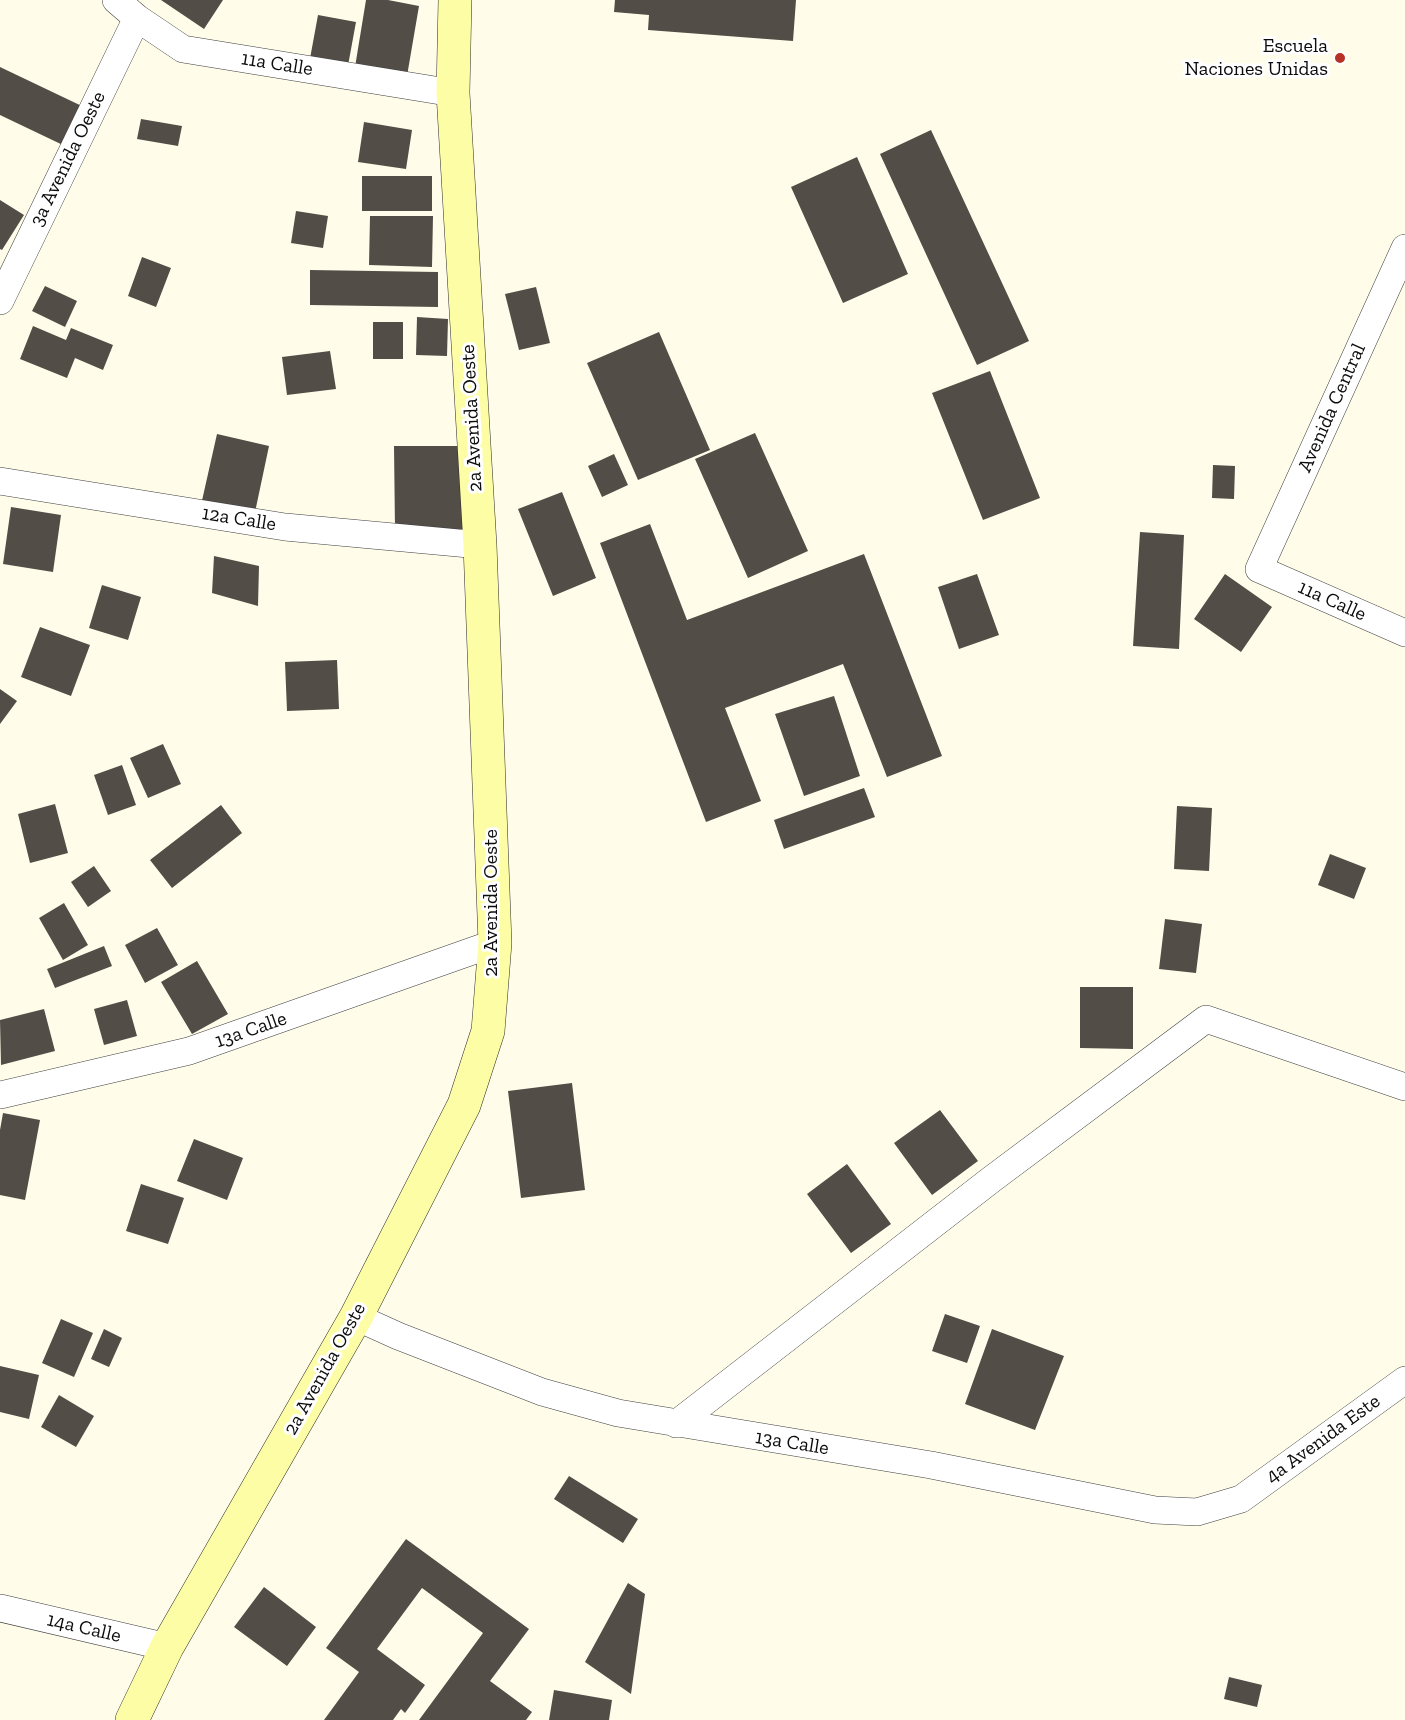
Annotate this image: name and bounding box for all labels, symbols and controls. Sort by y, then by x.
place label: Escuela Naciones Unidas [1184,34,1328,81]
street label: 11a Calle [239,46,315,82]
marker: Escuela Naciones Unidas [1333,51,1347,65]
street label: 3a Avenida Oeste [25,88,111,230]
street label: Avenida Central [1293,340,1371,476]
street label: 2a Avenida Oeste [456,344,488,492]
street label: 12a Calle [200,501,278,537]
street label: 11a Calle [1294,575,1370,627]
street label: 2a Avenida Oeste [479,829,503,977]
street label: 13a Calle [212,1007,290,1053]
street label: 2a Avenida Oeste [279,1299,371,1439]
street label: 4a Avenida Este [1261,1389,1385,1489]
street label: 13a Calle [753,1425,831,1461]
street label: 14a Calle [45,1608,123,1648]

